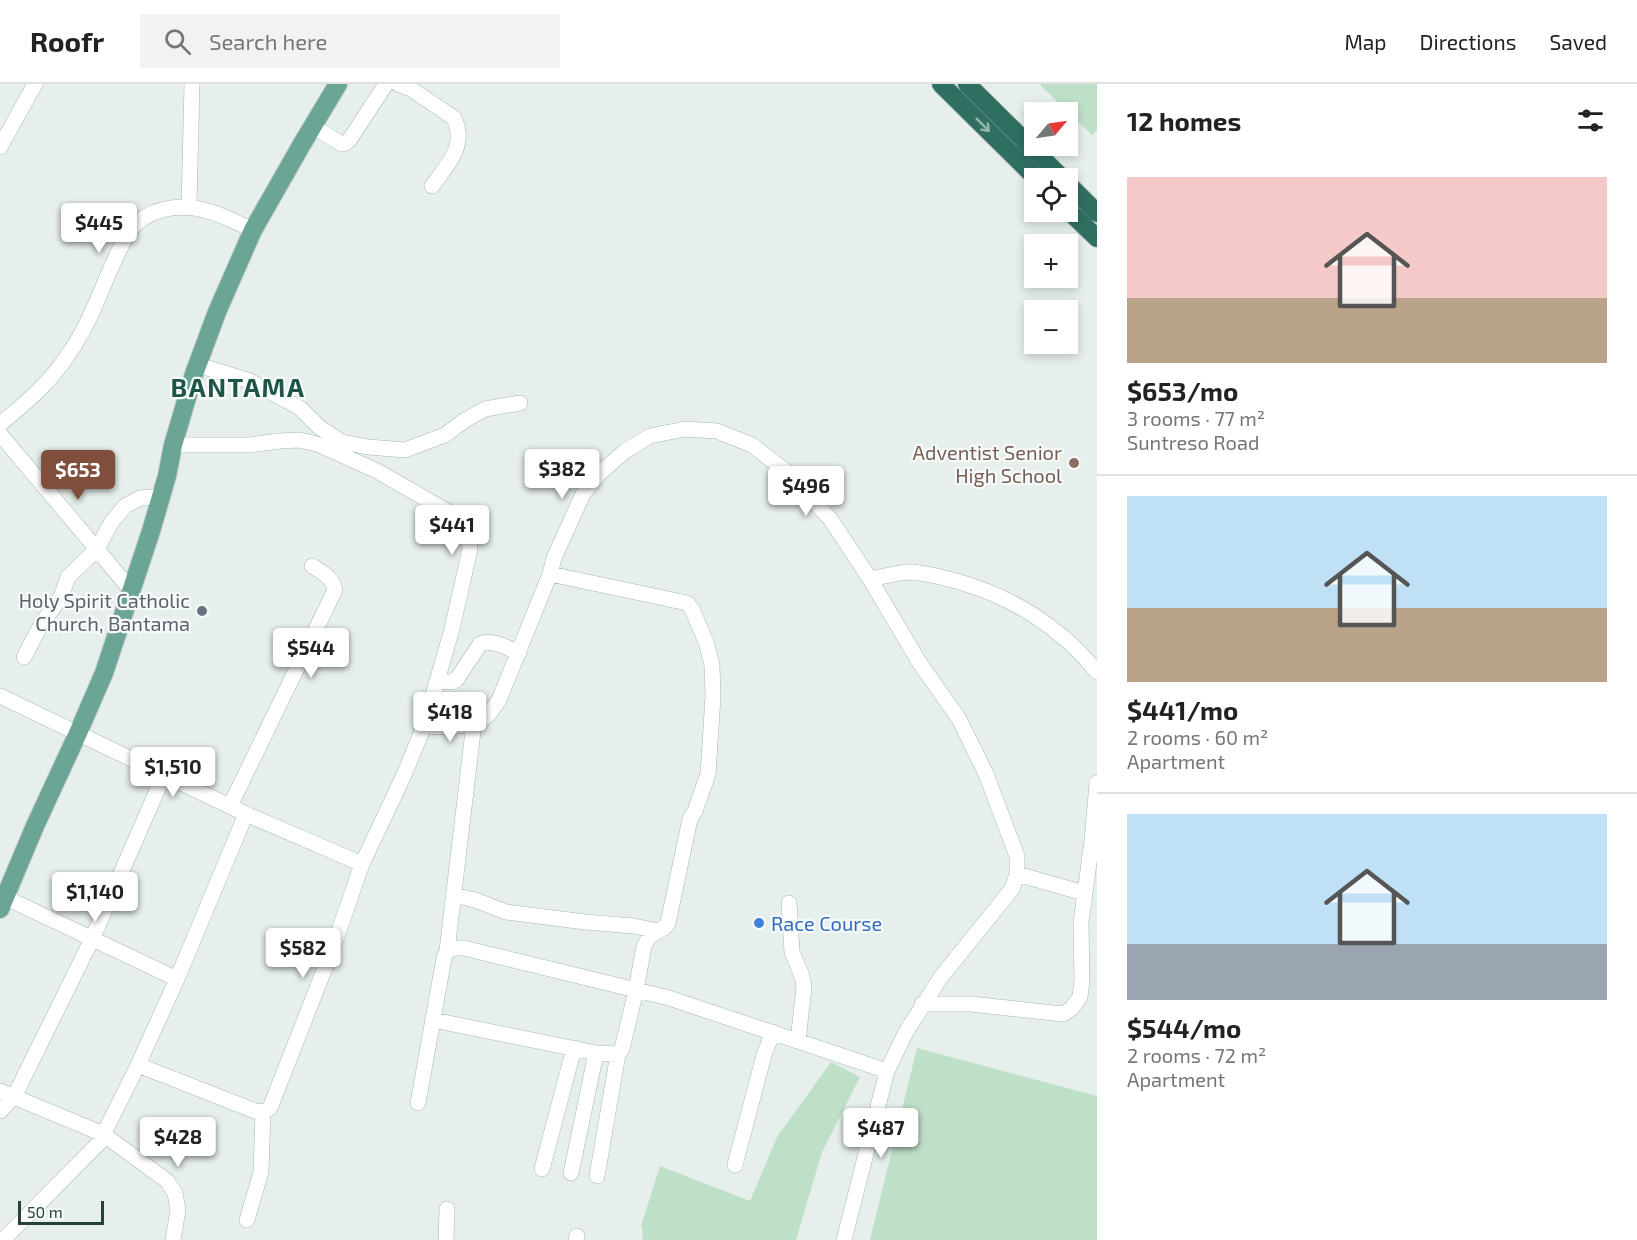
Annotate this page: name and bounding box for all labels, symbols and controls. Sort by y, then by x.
search box [140,14,560,68]
text: Roofr [30,24,104,58]
icon: search [161,25,194,58]
text: Search here [209,28,327,54]
text: Map [1344,29,1387,54]
text: Directions [1420,29,1516,54]
text: Saved [1549,29,1607,54]
north arrow [1024,102,1078,156]
map controls [1024,102,1078,354]
icon: filters [1574,104,1607,137]
text: 12 homes [1127,105,1241,136]
one-way arrow [975,118,990,132]
button: locate [1024,168,1078,222]
pin: $445 [63,203,135,254]
text: $445 [75,210,123,234]
icon: home [1313,216,1421,324]
button: + [1024,234,1078,288]
button: − [1024,300,1078,354]
district label: BANTAMA [171,371,305,402]
text: $653/mo [1127,375,1238,406]
text: 3 rooms · 77 m² [1127,406,1265,430]
text: Suntreso Road [1127,430,1259,454]
place label: Adventist Senior High School [913,440,1062,487]
pin: $382 [526,449,598,500]
pin: $653 [42,450,114,501]
text: $382 [538,456,586,480]
marker: Adventist Senior High School [1067,456,1081,470]
text: $653 [55,457,101,481]
pin: $496 [770,466,842,517]
text: $496 [782,473,830,497]
pin: $441 [416,505,488,556]
text: $441 [429,512,475,536]
icon: home [1313,535,1421,643]
place label: Holy Spirit Catholic Church, Bantama [19,588,190,635]
marker: Holy Spirit Catholic Church, Bantama [195,604,209,618]
pin: $544 [275,628,347,679]
text: $544 [287,635,335,659]
pin: $418 [414,692,486,743]
text: $441/mo [1127,694,1238,725]
text: $418 [427,699,473,723]
text: 2 rooms · 60 m² [1127,725,1268,749]
pin: $1,510 [124,747,222,798]
text: Apartment [1127,749,1225,773]
text: $1,510 [144,754,202,778]
icon: home [1313,853,1421,961]
pin: $1,140 [46,872,144,923]
text: $1,140 [66,879,124,903]
place label: Race Course [771,911,882,935]
marker: Race Course [752,916,766,930]
pin: $582 [267,928,339,979]
text: $582 [280,935,326,959]
text: $544/mo [1127,1012,1241,1043]
text: 2 rooms · 72 m² [1127,1043,1266,1067]
text: Apartment [1127,1067,1225,1091]
pin: $487 [845,1108,917,1159]
text: $487 [857,1115,905,1139]
pin: $428 [142,1117,214,1168]
text: $428 [154,1124,202,1148]
scale bar [18,1198,104,1226]
text: 50 m [27,1202,63,1221]

